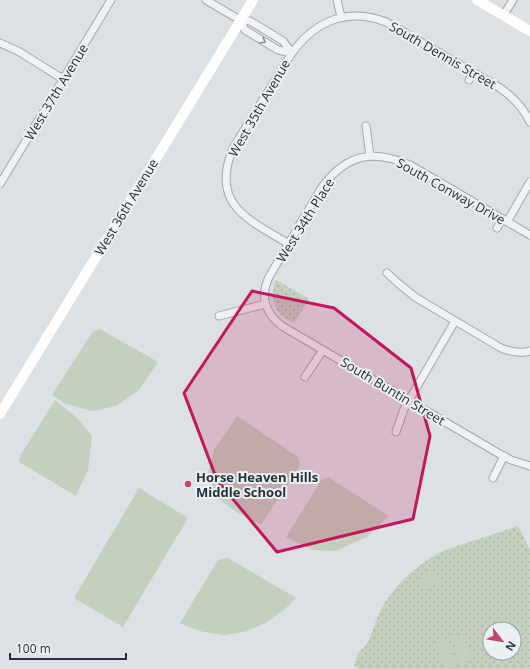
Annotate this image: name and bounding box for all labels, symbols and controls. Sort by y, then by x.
street label: South Dennis Street [386,17,500,93]
one-way arrow [259,36,266,43]
street label: West 37th Avenue [20,40,92,144]
street label: West 35th Avenue [224,56,294,160]
street label: South Conway Drive [393,154,509,228]
street label: West 36th Avenue [90,155,162,259]
street label: West 34th Place [272,174,338,266]
street label: South Buntin Street [337,353,449,430]
place label: Horse Heaven Hills Middle School [196,468,318,501]
marker: Horse Heaven Hills Middle School [183,479,193,489]
north arrow [482,621,522,661]
scale bar [10,635,126,661]
text: N [502,639,520,654]
text: 100 m [16,640,51,657]

